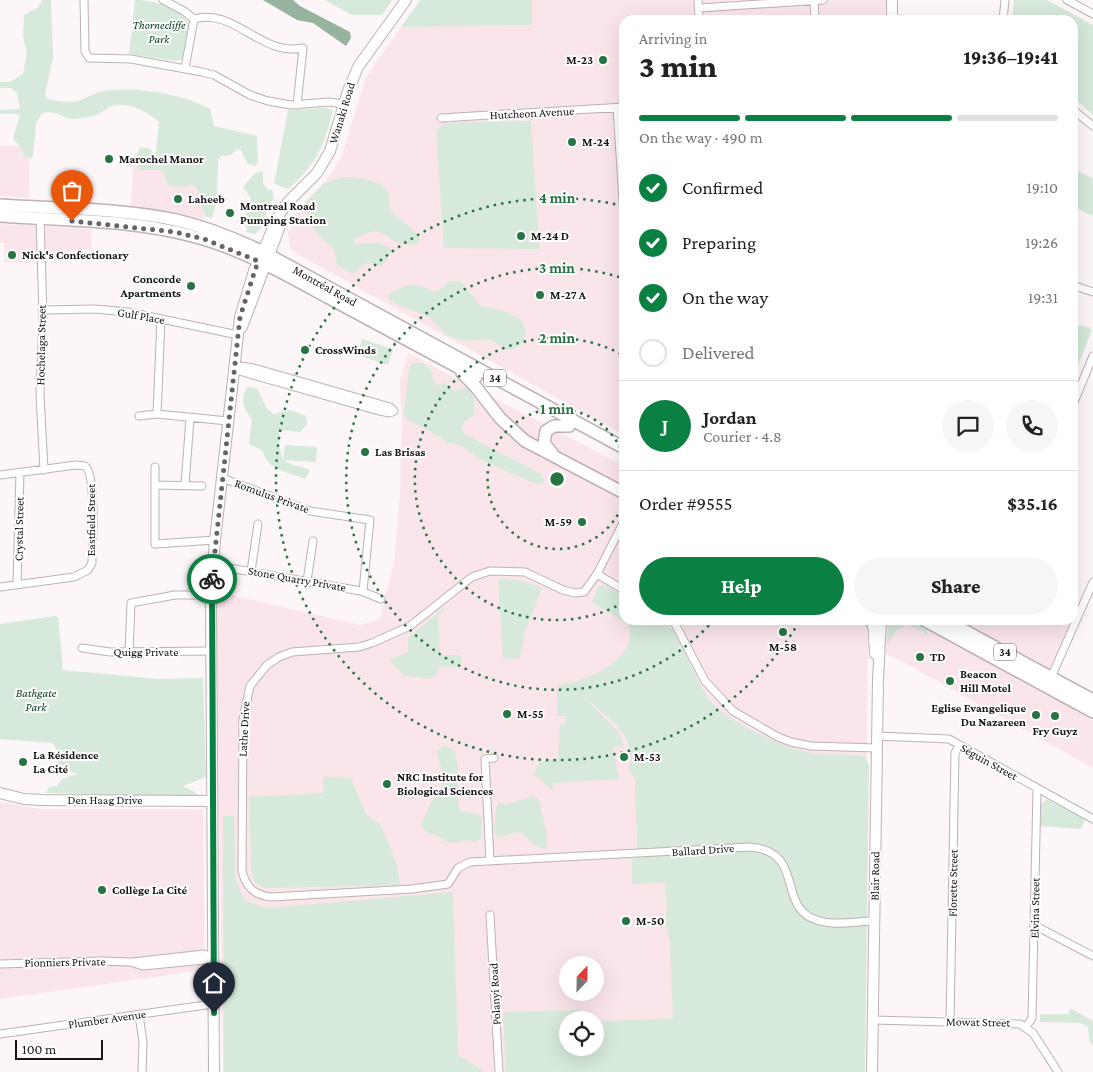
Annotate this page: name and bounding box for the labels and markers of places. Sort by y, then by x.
place label: M-23 [566,53,593,67]
marker: M-23 [597,54,609,66]
place label: M-24 [582,135,610,149]
marker: M-24 [566,136,578,148]
place label: Marochel Manor [119,152,204,166]
marker: Marochel Manor [103,153,115,165]
pin [51,170,93,221]
place label: Laheeb [188,192,225,206]
marker: Laheeb [172,193,184,205]
place label: Montreal Road Pumping Station [240,199,326,227]
marker: Montreal Road Pumping Station [224,207,236,219]
place label: M-24 D [531,229,569,243]
marker: M-24 D [515,230,527,242]
place label: Nick's Confectionary [22,248,129,262]
marker: Nick's Confectionary [6,249,18,261]
place label: Concorde Apartments [120,272,181,300]
marker: Concorde Apartments [185,280,197,292]
place label: M-27 A [550,288,587,302]
marker: M-27 A [534,289,546,301]
place label: CrossWinds [315,343,376,357]
marker: CrossWinds [299,344,311,356]
place label: Las Brisas [375,445,426,459]
marker: Las Brisas [359,446,371,458]
centre of rings [548,470,566,488]
place label: M-59 [545,515,572,529]
marker: M-59 [576,516,588,528]
marker: M-58 [777,626,789,638]
place label: M-58 [769,640,797,654]
place label: TD [930,650,945,664]
marker: TD [914,651,926,663]
place label: Beacon Hill Motel [960,667,1011,695]
marker: Beacon Hill Motel [944,675,956,687]
place label: Eglise Evangelique Du Nazareen [931,701,1026,729]
place label: M-55 [517,707,544,721]
marker: M-55 [501,708,513,720]
marker: Eglise Evangelique Du Nazareen [1030,709,1042,721]
marker: Fry Guyz [1049,710,1061,722]
place label: Fry Guyz [1032,724,1078,738]
place label: La Résidence La Cité [33,748,99,776]
place label: M-53 [634,750,661,764]
marker: M-53 [618,751,630,763]
marker: La Résidence La Cité [17,756,29,768]
place label: NRC Institute for Biological Sciences [397,770,493,798]
marker: NRC Institute for Biological Sciences [381,778,393,790]
place label: Collège La Cité [112,883,187,897]
marker: Collège La Cité [96,884,108,896]
place label: M-50 [636,914,664,928]
marker: M-50 [620,915,632,927]
pin [193,962,235,1013]

